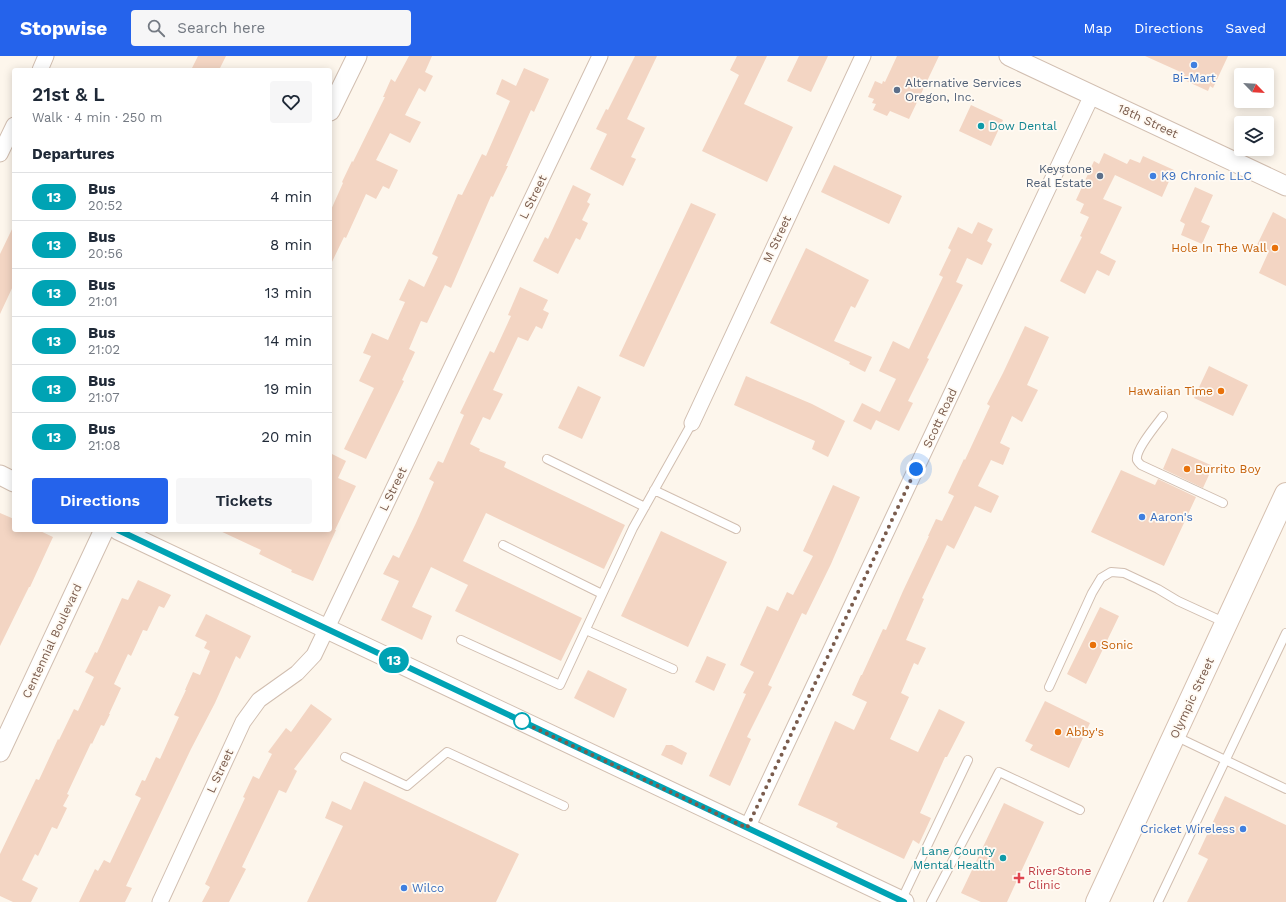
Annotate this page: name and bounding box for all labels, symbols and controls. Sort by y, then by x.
search box [131,10,411,46]
text: Stopwise [20,17,107,40]
icon: search [145,17,167,39]
text: Search here [177,19,265,37]
text: Map [1084,20,1112,36]
text: Directions [1134,20,1203,36]
text: Saved [1225,20,1266,36]
marker: Bi-Mart [1189,60,1199,70]
north arrow [1234,68,1274,108]
map controls [1234,68,1274,156]
place label: Bi-Mart [1172,71,1216,85]
place label: Alternative Services Oregon, Inc. [905,76,1022,104]
button: heart [270,81,312,123]
text: 21st & L [32,83,105,106]
marker: Alternative Services Oregon, Inc. [892,85,902,95]
street label: 18th Street [1116,101,1180,141]
text: Walk · 4 min · 250 m [32,110,162,125]
button: layers [1234,116,1274,156]
place label: Dow Dental [989,119,1057,133]
marker: Dow Dental [976,121,986,131]
text: Departures [32,145,115,163]
place label: Keystone Real Estate [1026,162,1092,190]
place label: K9 Chronic LLC [1161,169,1252,183]
marker: Keystone Real Estate [1095,171,1105,181]
marker: K9 Chronic LLC [1148,171,1158,181]
street label: L Street [516,173,550,221]
text: Bus [88,180,116,198]
text: 4 min [270,188,312,206]
text: 13 [47,189,61,205]
text: 20:52 [88,198,123,213]
street label: M Street [760,213,794,265]
text: Bus [88,228,116,246]
text: 8 min [270,236,312,254]
text: 13 [47,237,61,253]
place label: Hole In The Wall [1171,241,1267,255]
marker: Hole In The Wall [1270,243,1280,253]
text: 20:56 [88,246,123,261]
text: Bus [88,276,116,294]
text: 13 min [265,284,312,302]
text: 13 [47,285,61,301]
text: 21:01 [88,294,118,309]
text: Bus [88,324,116,342]
text: 14 min [264,332,312,350]
text: 13 [47,333,61,349]
text: 21:02 [88,342,120,357]
text: Bus [88,372,116,390]
text: 19 min [264,380,312,398]
text: 13 [47,381,61,397]
place label: Hawaiian Time [1128,384,1213,398]
street label: Scott Road [920,386,960,450]
marker: Hawaiian Time [1216,386,1226,396]
text: 21:07 [88,390,120,405]
text: Bus [88,420,116,438]
text: 20 min [261,428,312,446]
text: 13 [47,429,61,445]
text: 21:08 [88,438,121,453]
your location [906,459,926,479]
place label: Burrito Boy [1195,462,1261,476]
marker: Burrito Boy [1182,464,1192,474]
street label: L Street [376,465,410,513]
button: Directions [32,478,168,524]
button: Tickets [176,478,312,524]
place label: Aaron's [1150,510,1193,524]
marker: Aaron's [1137,512,1147,522]
street label: Centennial Boulevard [19,582,85,700]
place label: Sonic [1101,638,1134,652]
marker: Sonic [1088,640,1098,650]
line badge: 13 [376,647,412,673]
text: 13 [387,652,401,668]
street label: Olympic Street [1167,655,1217,741]
unlabelled marker [513,712,531,730]
place label: Abby's [1066,725,1104,739]
marker: Abby's [1053,727,1063,737]
street label: L Street [204,747,236,795]
place label: Cricket Wireless [1140,822,1235,836]
marker: Cricket Wireless [1238,824,1248,834]
place label: Lane County Mental Health [913,844,996,872]
marker: Lane County Mental Health [998,853,1008,863]
place label: RiverStone Clinic [1028,864,1092,892]
marker: RiverStone Clinic [1013,872,1025,884]
place label: Wilco [412,881,444,895]
marker: Wilco [399,883,409,893]

